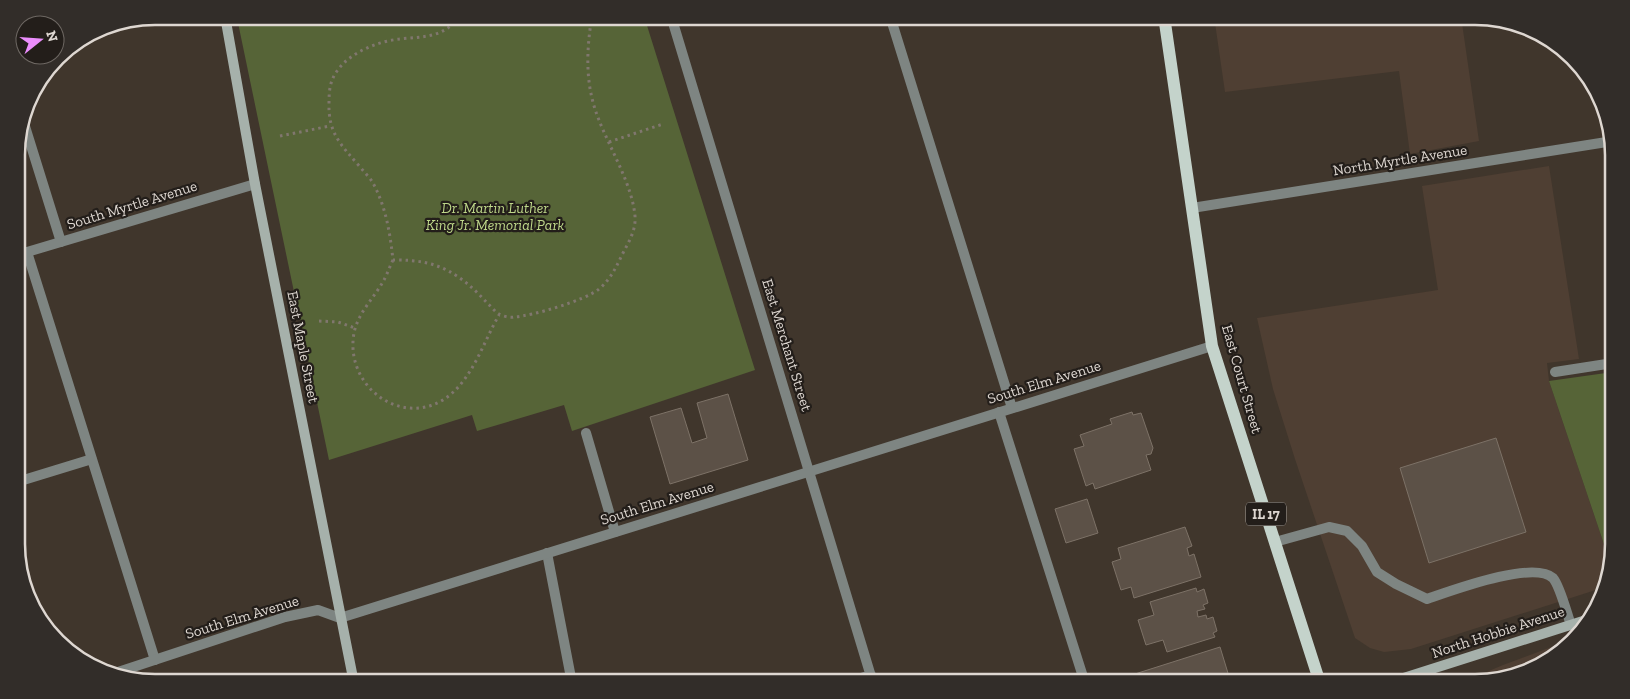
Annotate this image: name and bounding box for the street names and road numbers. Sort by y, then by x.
street label: North Myrtle Avenue [1332,140,1468,180]
street label: South Myrtle Avenue [65,177,199,233]
street label: East Merchant Street [758,277,816,414]
street label: East Maple Street [283,289,323,405]
street label: East Court Street [1218,323,1266,436]
street label: South Elm Avenue [985,356,1103,408]
street label: South Elm Avenue [598,477,716,529]
road number: IL 17 [1246,502,1286,526]
street label: South Elm Avenue [183,591,301,643]
street label: North Hobbie Avenue [1429,602,1567,662]

